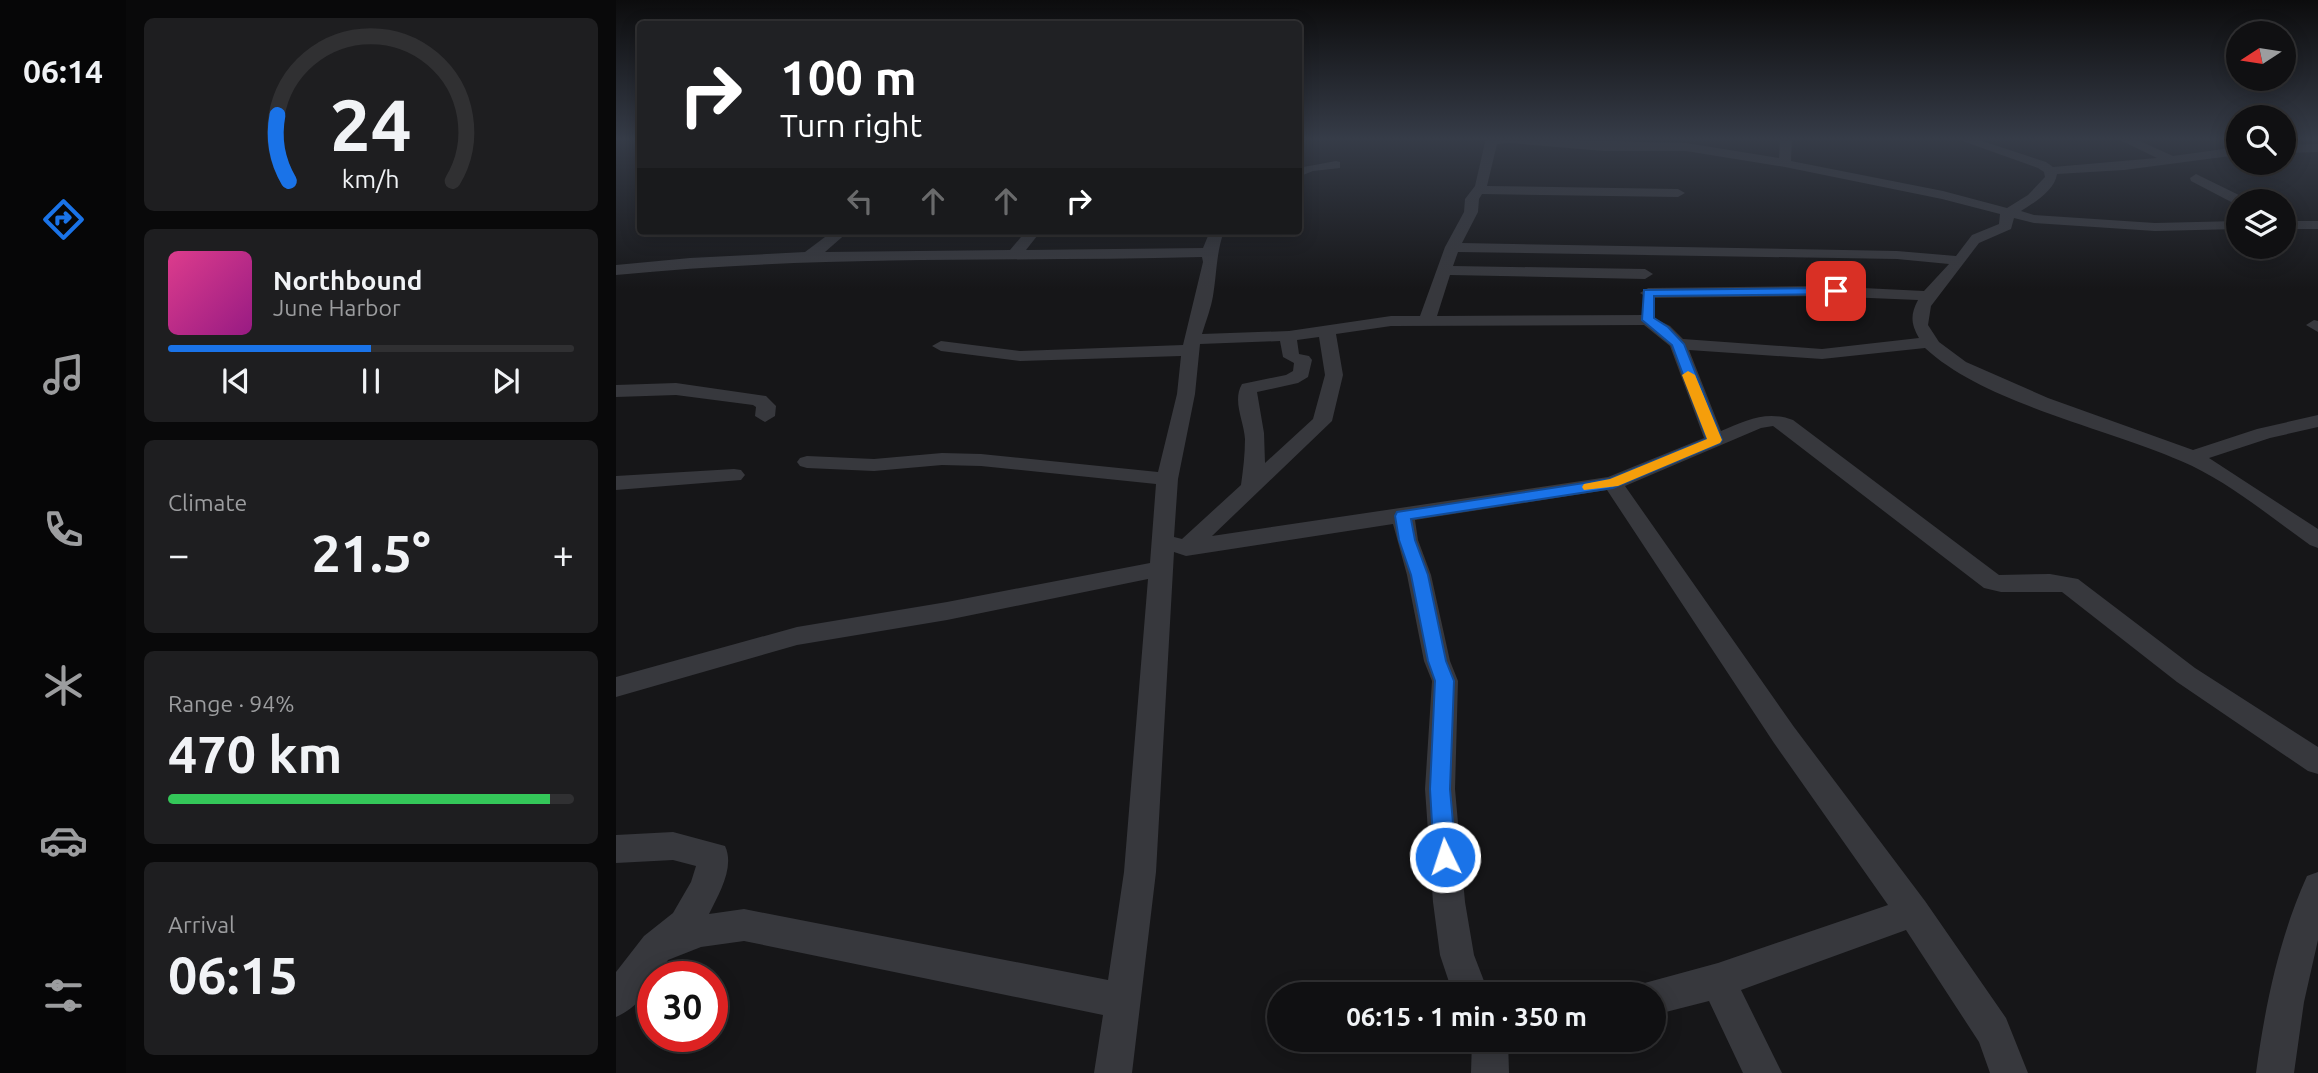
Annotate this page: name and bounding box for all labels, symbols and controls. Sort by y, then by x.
north arrow [2226,21,2296,91]
map controls [2226,21,2296,259]
icon: right [665,49,756,140]
text: 100 m [780,49,917,104]
text: 06:14 [23,53,103,89]
text: 24 [330,83,412,165]
button: search [2226,105,2296,175]
text: Turn right [780,107,922,143]
text: km/h [342,164,400,192]
icon: left [841,182,879,220]
icon: ahead [914,182,952,220]
icon: ahead [987,182,1025,220]
icon: right [1060,182,1098,220]
button: layers [2226,189,2296,259]
icon: directions [39,195,88,244]
pin [1806,261,1866,321]
text: Northbound [273,266,422,295]
icon: arrive [1817,272,1855,310]
text: June Harbor [273,295,401,320]
icon: music [39,350,88,399]
icon: previous [217,362,255,400]
icon: pause [352,362,390,400]
icon: next [487,362,525,400]
text: Climate [168,490,247,515]
icon: phone [39,505,88,554]
text: 21.5° [311,524,431,582]
text: − [168,533,189,575]
text: + [553,533,574,575]
icon: climate [39,661,88,710]
text: Range · 94% [168,691,295,716]
text: 470 km [168,725,342,783]
icon: car [39,816,88,865]
position arrow [1408,820,1482,894]
text: Arrival [168,912,235,937]
text: 06:15 [168,946,298,1004]
speed limit sign: 30 [637,961,728,1052]
icon: filters [39,971,88,1020]
text: 06:15 · 1 min · 350 m [1346,1002,1587,1031]

